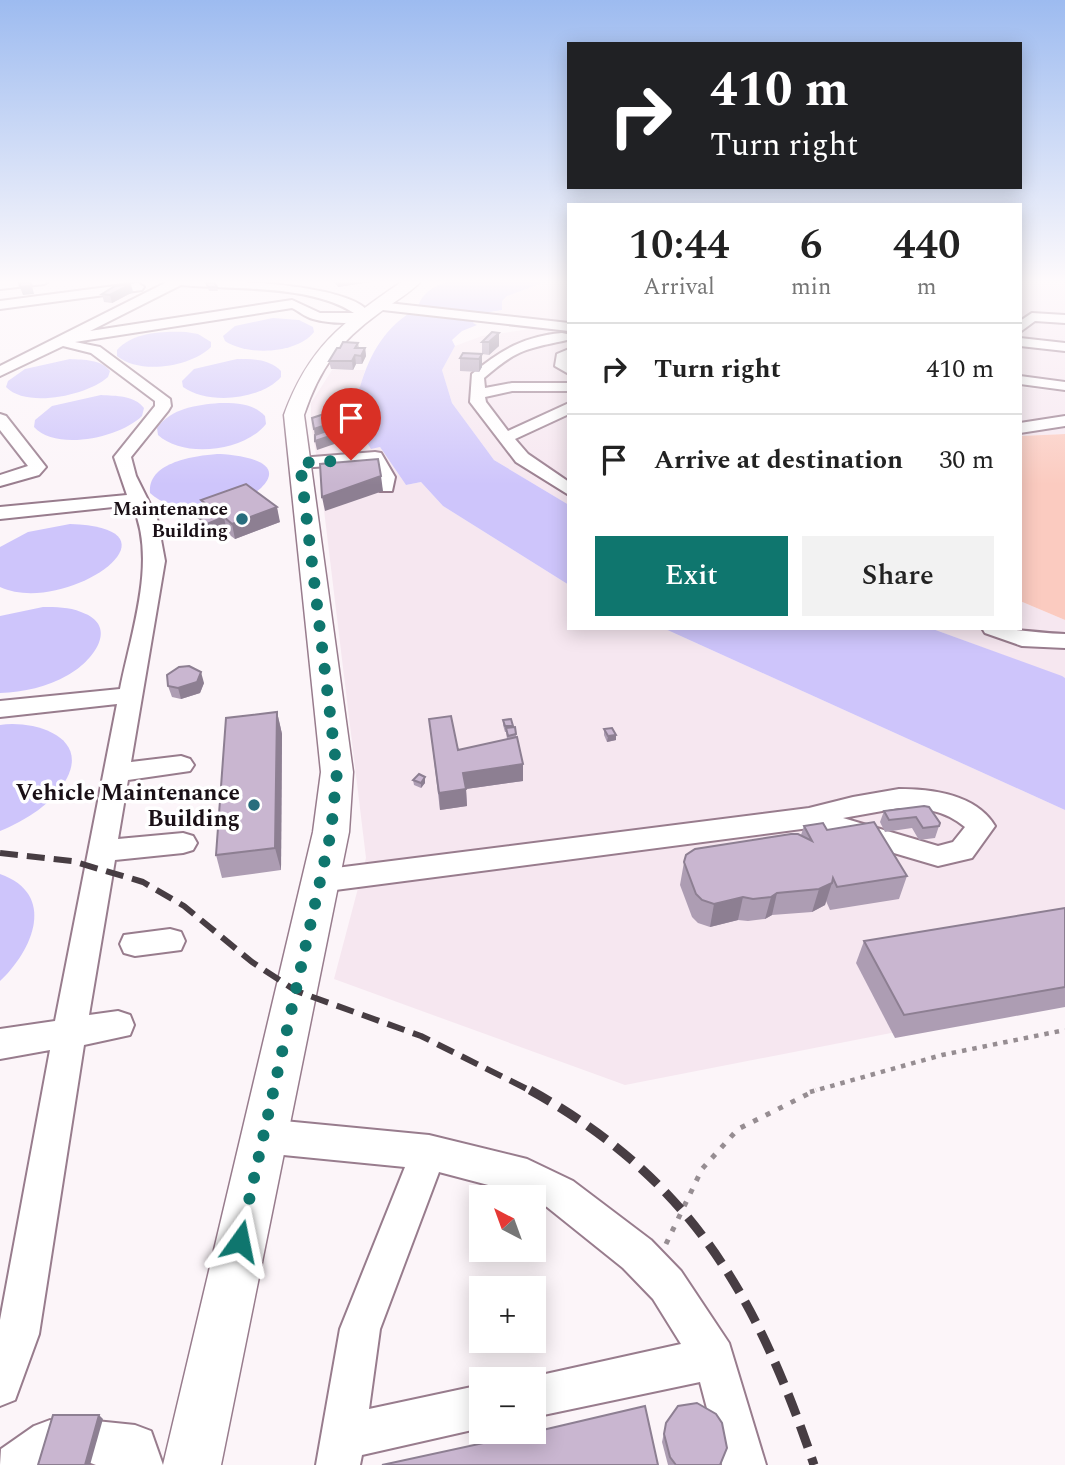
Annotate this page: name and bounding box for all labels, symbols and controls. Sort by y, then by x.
text: 410 m [710,53,849,128]
icon: right [595,70,686,161]
text: Turn right [710,121,858,170]
text: 10:44 [629,214,730,277]
text: 6 [800,214,822,277]
text: 440 [893,214,960,277]
text: Arrival [643,270,715,305]
text: min [791,270,831,305]
text: m [917,270,937,305]
text: Turn right [654,349,781,389]
text: 410 m [926,349,994,389]
icon: right [595,350,633,388]
pin [321,388,381,460]
icon: arrive [332,399,370,437]
text: Arrive at destination [654,440,903,480]
text: 30 m [939,440,994,480]
icon: arrive [595,441,633,479]
place label: Maintenance Building [113,495,228,546]
marker: Maintenance Building [234,511,250,527]
button: Exit [595,536,788,616]
button: Share [802,536,994,616]
place label: Vehicle Maintenance Building [16,776,240,837]
marker: Vehicle Maintenance Building [246,797,262,813]
north arrow [469,1185,546,1262]
map controls [469,1185,546,1444]
position arrow [203,1204,277,1278]
button: + [469,1276,546,1353]
button: − [469,1367,546,1444]

